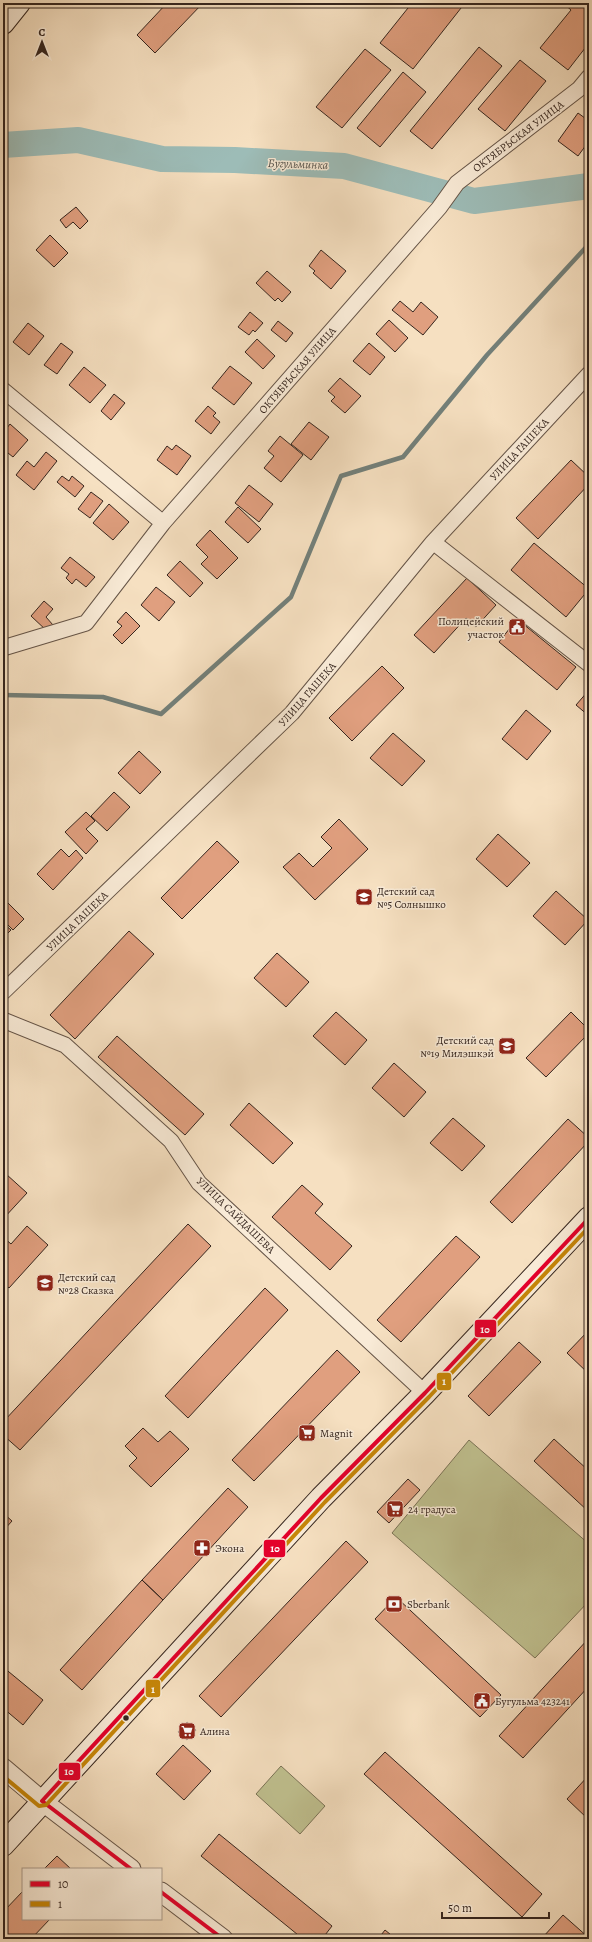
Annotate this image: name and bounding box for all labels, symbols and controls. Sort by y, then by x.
north arrow [22,22,62,62]
text: С [39,25,46,40]
street label: ОКТЯБРЬСКАЯ УЛИЦА [470,97,567,176]
water label: Бугульминка [267,155,329,173]
street label: ОКТЯБРЬСКАЯ УЛИЦА [255,323,340,417]
street label: УЛИЦА ГАШЕКА [486,414,553,484]
place label: Полицейский участок [438,614,504,642]
public building icon: Полицейский участок [507,617,527,637]
street label: УЛИЦА ГАШЕКА [275,659,340,730]
place label: Детский сад №5 Солнышко [377,884,446,912]
school or university icon: Детский сад №5 Солнышко [354,887,374,907]
street label: УЛИЦА ГАШЕКА [43,888,112,955]
place label: Детский сад №19 Милэшкэй [420,1033,495,1061]
school or university icon: Детский сад №19 Милэшкэй [497,1036,517,1056]
street label: УЛИЦА САЙДАШЕВА [193,1174,279,1257]
place label: Детский сад №28 Сказка [58,1270,116,1298]
school or university icon: Детский сад №28 Сказка [35,1273,55,1293]
line badge: 10 [474,1319,497,1338]
text: 10 [480,1322,490,1337]
line badge: 1 [436,1372,452,1391]
text: 1 [442,1374,446,1389]
supermarket icon: Magnit [297,1423,317,1443]
place label: Magnit [320,1426,353,1441]
supermarket icon: 24 градуса [385,1499,405,1519]
place label: 24 градуса [408,1502,457,1517]
pharmacy icon: Экона [192,1538,212,1558]
line badge: 10 [263,1539,286,1558]
place label: Экона [215,1541,245,1556]
text: 10 [270,1541,280,1556]
bank icon: Sberbank [384,1594,404,1614]
place label: Sberbank [407,1597,450,1612]
line badge: 1 [145,1679,161,1698]
text: 1 [151,1682,155,1697]
public building icon: Бугульма 423241 [472,1691,492,1711]
place label: Бугульма 423241 [495,1694,570,1709]
unlabelled marker [121,1713,131,1723]
supermarket icon: Алина [177,1721,197,1741]
place label: Алина [199,1724,231,1739]
line badge: 10 [58,1762,81,1781]
text: 10 [64,1764,74,1779]
legend [22,1868,162,1920]
text: 10 [58,1876,69,1892]
scale bar [442,1894,549,1920]
text: 1 [58,1896,62,1912]
text: 50 m [448,1900,472,1916]

